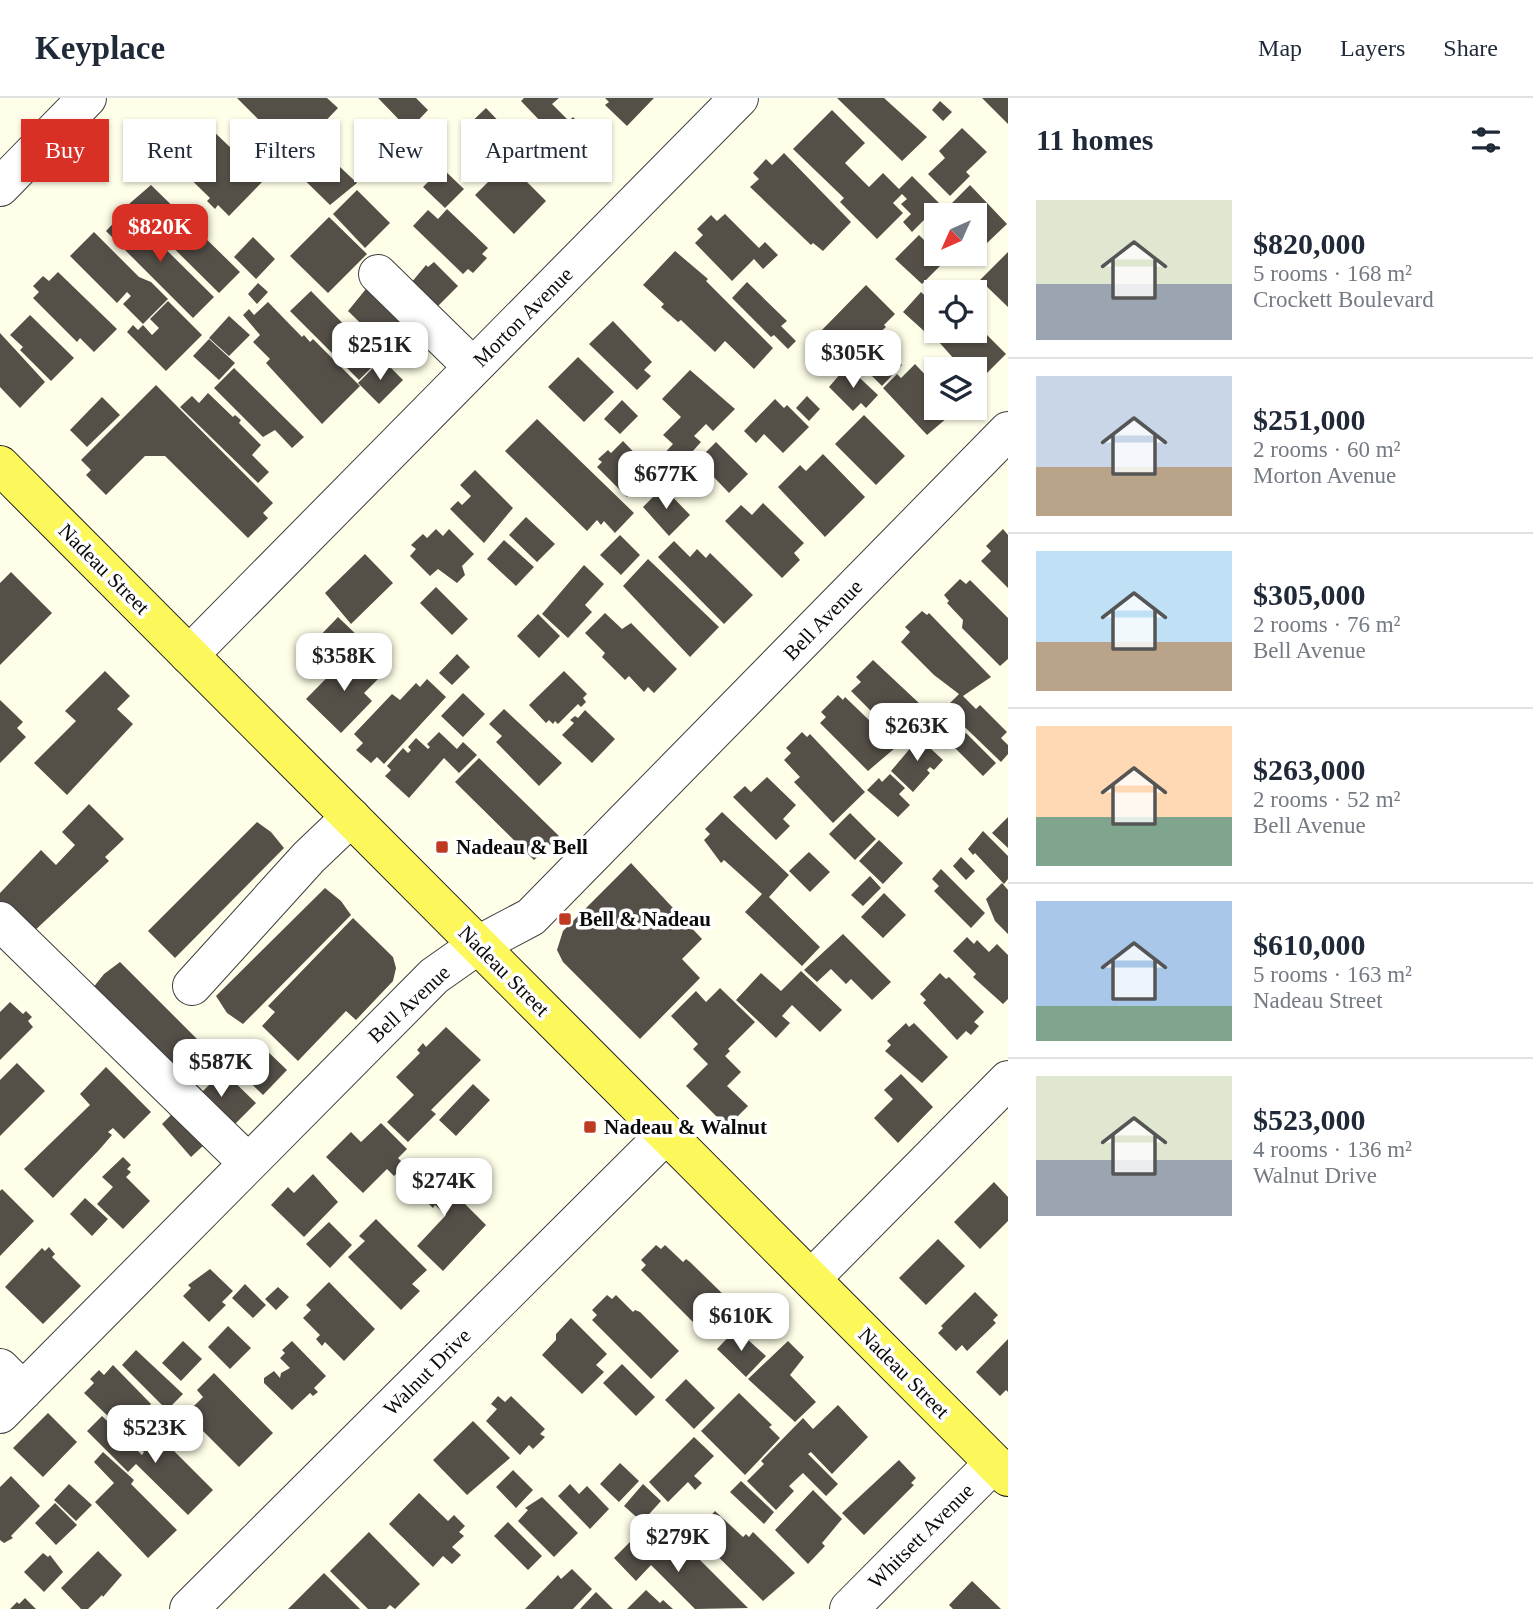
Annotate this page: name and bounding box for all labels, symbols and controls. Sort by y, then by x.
text: Keyplace [35,30,165,66]
text: Map [1258,35,1302,61]
text: Layers [1340,35,1405,61]
text: Share [1443,35,1498,61]
chip: Buy [21,119,109,182]
chip: Rent [123,119,216,182]
chip: Filters [230,119,340,182]
chip: New [354,119,447,182]
chip: Apartment [461,119,612,182]
icon: filters [1467,121,1505,159]
text: 11 homes [1036,123,1154,156]
north arrow [924,203,987,266]
map controls [924,203,987,420]
pin: $820K [111,204,209,264]
text: $820K [128,214,192,239]
text: $820,000 [1253,227,1366,260]
icon: home [1092,228,1176,312]
text: 5 rooms · 168 m² [1253,261,1412,286]
street label: Morton Avenue [468,262,578,372]
button: locate [924,280,987,343]
text: Crockett Boulevard [1253,287,1434,312]
pin: $251K [331,322,429,382]
pin: $305K [804,330,902,390]
text: $251K [348,332,412,357]
text: $305K [821,340,885,365]
button: layers [924,357,987,420]
text: $251,000 [1253,403,1366,436]
icon: home [1092,404,1176,488]
text: 2 rooms · 60 m² [1253,437,1400,462]
pin: $677K [617,452,715,511]
text: $677K [634,461,698,486]
text: Morton Avenue [1253,463,1396,488]
street label: Nadeau Street [54,519,154,619]
street label: Bell Avenue [779,575,867,665]
text: $305,000 [1253,578,1366,611]
icon: home [1092,579,1176,663]
text: 2 rooms · 76 m² [1253,612,1400,637]
pin: $358K [295,634,393,693]
text: Bell Avenue [1253,638,1366,663]
text: $358K [312,643,376,668]
pin: $263K [868,704,966,763]
text: $263K [885,713,949,738]
text: $263,000 [1253,753,1366,786]
icon: home [1092,754,1176,838]
text: 2 rooms · 52 m² [1253,787,1400,812]
text: Bell Avenue [1253,813,1366,838]
place label: Nadeau & Bell [456,835,588,859]
marker: Nadeau & Bell [434,839,450,855]
place label: Bell & Nadeau [579,907,711,931]
marker: Bell & Nadeau [557,911,573,927]
street label: Nadeau Street [454,921,554,1021]
text: $610,000 [1253,928,1366,961]
icon: home [1092,929,1176,1013]
street label: Bell Avenue [363,960,455,1048]
text: 5 rooms · 163 m² [1253,962,1412,987]
text: Nadeau Street [1253,988,1383,1013]
pin: $587K [172,1040,270,1099]
text: $587K [189,1049,253,1074]
text: $523,000 [1253,1103,1366,1136]
icon: home [1092,1104,1176,1188]
place label: Nadeau & Walnut [604,1115,767,1139]
marker: Nadeau & Walnut [582,1119,598,1135]
text: 4 rooms · 136 m² [1253,1137,1412,1162]
pin: $274K [395,1158,493,1218]
text: Walnut Drive [1253,1163,1377,1188]
text: $274K [412,1168,476,1193]
pin: $610K [692,1294,790,1353]
text: $610K [709,1303,773,1328]
street label: Walnut Drive [378,1323,476,1421]
street label: Nadeau Street [854,1323,954,1423]
pin: $523K [106,1406,204,1465]
text: $523K [123,1415,187,1440]
street label: Whitsett Avenue [863,1478,979,1594]
pin: $279K [629,1514,727,1574]
text: $279K [646,1524,710,1549]

